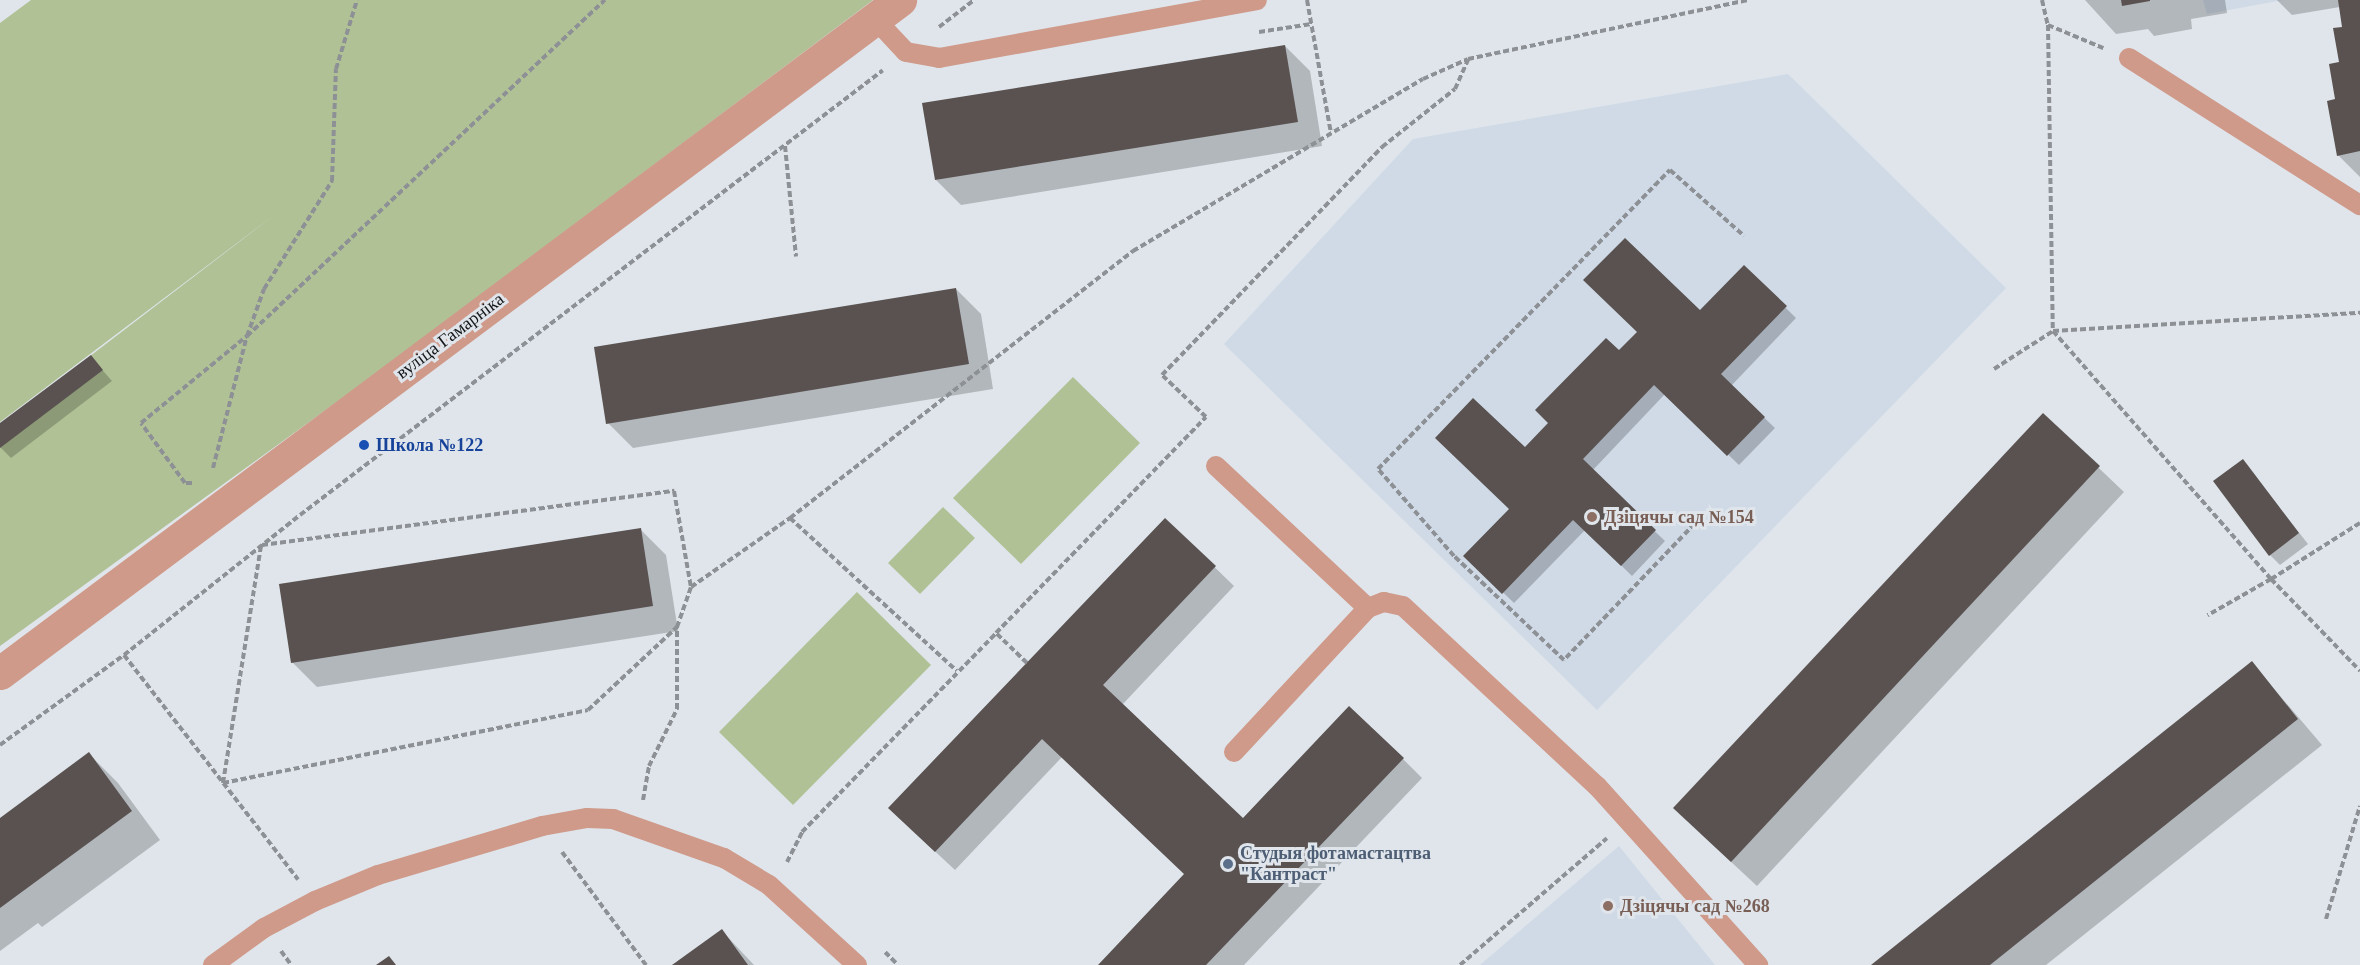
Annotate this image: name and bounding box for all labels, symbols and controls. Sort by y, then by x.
street label: вуліца Гамарніка [392,288,508,384]
place label: Школа №122 [376,434,483,456]
marker: Школа №122 [357,438,371,452]
place label: Дзіцячы сад №154 [1604,506,1754,528]
marker: Дзіцячы сад №154 [1585,510,1599,524]
place label: Студыя фотамастацтва "Кантраст" [1240,843,1431,886]
marker: Студыя фотамастацтва "Кантраст" [1221,857,1235,871]
place label: Дзіцячы сад №268 [1620,895,1770,917]
marker: Дзіцячы сад №268 [1601,899,1615,913]

